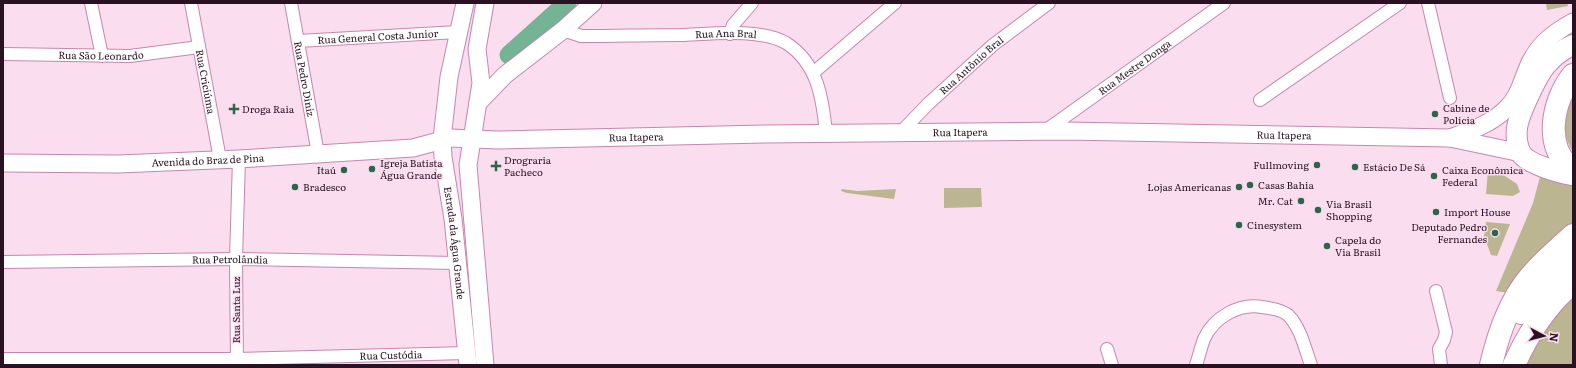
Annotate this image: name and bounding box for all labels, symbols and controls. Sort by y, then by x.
street label: Rua General Costa Junior [317,25,439,47]
street label: Rua Ana Bral [695,25,758,41]
street label: Rua Antônio Bral [936,31,1007,97]
street label: Rua Mestre Donga [1095,35,1174,98]
street label: Rua Pedro Diniz [291,40,319,118]
street label: Rua São Leonardo [58,46,145,63]
street label: Rua Criciúma [193,48,220,116]
place label: Cabine de Polícia [1443,100,1489,127]
place label: Droga Raia [242,101,295,116]
marker: Droga Raia [229,104,239,114]
marker: Cabine de Polícia [1430,109,1440,119]
street label: Rua Itapera [932,124,988,139]
street label: Rua Itapera [1256,126,1312,142]
street label: Rua Itapera [608,128,664,145]
street label: Avenida do Braz de Pina [151,149,265,170]
place label: Drograria Pacheco [504,152,552,179]
place label: Igreja Batista Água Grande [380,155,443,182]
place label: Fullmoving [1253,157,1309,172]
place label: Estácio De Sá [1363,159,1426,174]
marker: Fullmoving [1312,160,1322,170]
marker: Drograria Pacheco [491,161,501,171]
place label: Itaú [317,162,337,177]
marker: Estácio De Sá [1350,162,1360,172]
place label: Caixa Econômica Federal [1442,162,1524,189]
marker: Igreja Batista Água Grande [367,164,377,174]
marker: Itaú [339,165,349,175]
marker: Caixa Econômica Federal [1429,171,1439,181]
place label: Casas Bahia [1258,177,1314,192]
place label: Bradesco [303,179,346,194]
place label: Lojas Americanas [1147,179,1231,194]
marker: Casas Bahia [1245,180,1255,190]
marker: Bradesco [290,182,300,192]
marker: Lojas Americanas [1234,182,1244,192]
street label: Estrada da Água Grande [441,185,469,300]
place label: Mr. Cat [1258,193,1293,208]
marker: Mr. Cat [1296,196,1306,206]
place label: Via Brasil Shopping [1326,196,1372,223]
place label: Import House [1444,204,1511,219]
marker: Via Brasil Shopping [1313,205,1323,215]
marker: Import House [1431,207,1441,217]
place label: Cinesystem [1247,217,1302,232]
place label: Deputado Pedro Fernandes [1411,219,1487,246]
marker: Cinesystem [1234,220,1244,230]
marker: Deputado Pedro Fernandes [1490,228,1500,238]
place label: Capela do Via Brasil [1335,232,1381,259]
marker: Capela do Via Brasil [1322,241,1332,251]
street label: Rua Petrolândia [192,251,269,267]
street label: Rua Santa Luz [228,277,243,343]
north arrow [1524,316,1564,356]
text: N [1546,332,1563,343]
street label: Rua Custódia [359,346,423,363]

